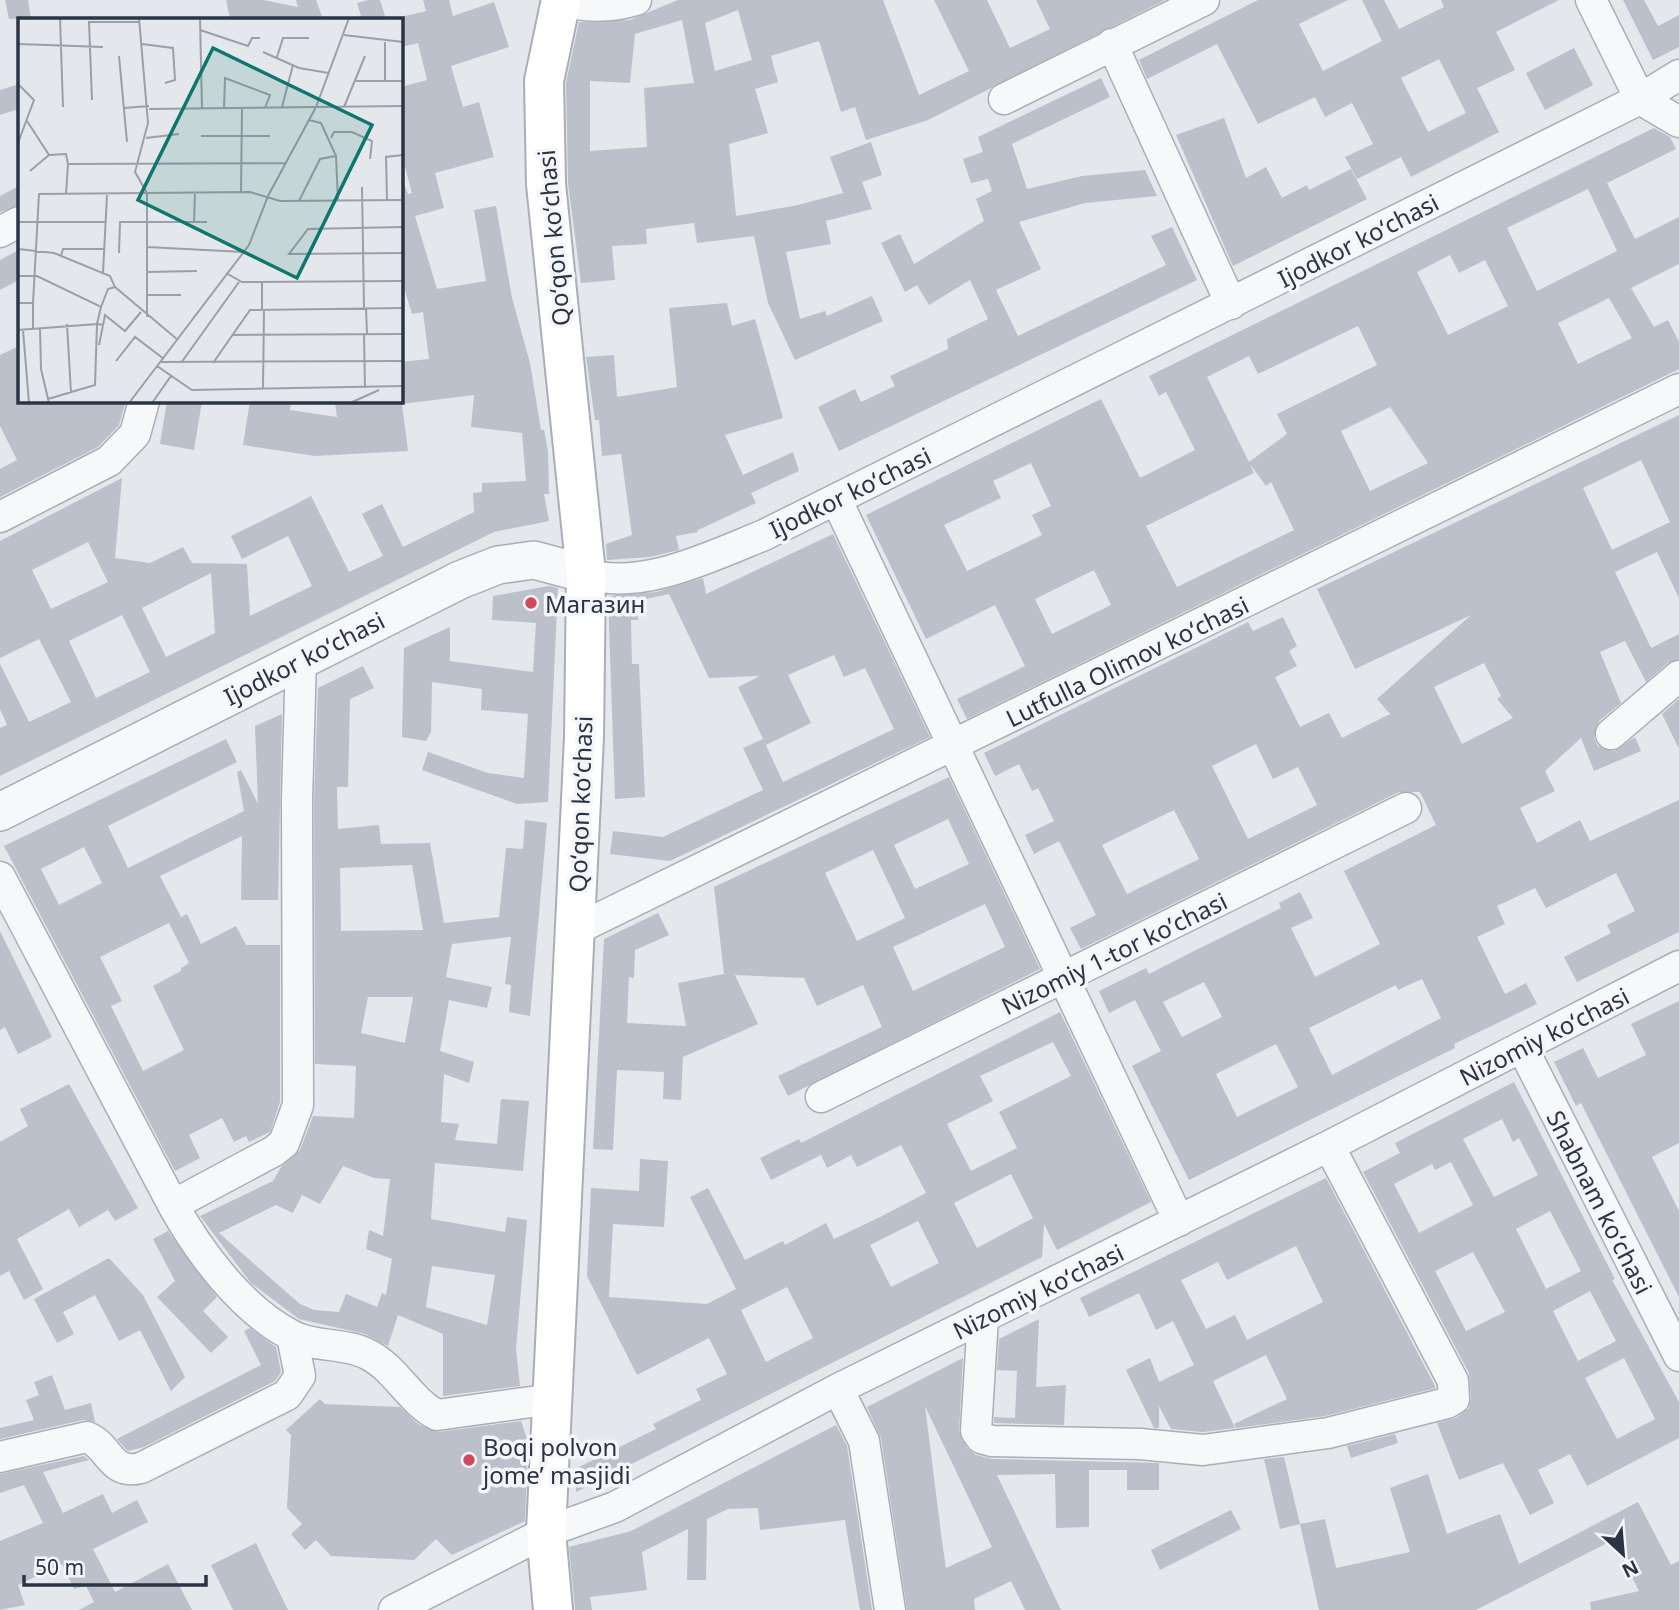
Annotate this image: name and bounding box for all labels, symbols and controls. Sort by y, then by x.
inset map [18,18,402,402]
street label: Qoʻqon koʻchasi [529,148,577,328]
street label: Ijodkor koʻchasi [1272,185,1444,295]
street label: Ijodkor koʻchasi [764,439,936,545]
place label: Магазин [545,587,645,620]
street label: Lutfulla Olimov koʻchasi [1000,588,1254,734]
marker: Магазин [523,595,539,611]
street label: Ijodkor koʻchasi [218,603,390,713]
street label: Qoʻqon koʻchasi [560,715,600,893]
street label: Nizomiy 1-tor koʼchasi [996,884,1232,1022]
street label: Nizomiy koʻchasi [1453,979,1635,1093]
street label: Shabnam koʻchasi [1539,1104,1661,1300]
street label: Nizomiy koʻchasi [947,1235,1129,1347]
place label: Boqi polvon jome’ masjidi [481,1430,631,1491]
marker: Boqi polvon jome’ masjidi [461,1452,477,1468]
north arrow [1588,1519,1658,1589]
scale bar [24,1544,206,1588]
text: 50 m [35,1553,84,1581]
text: N [1618,1554,1643,1584]

